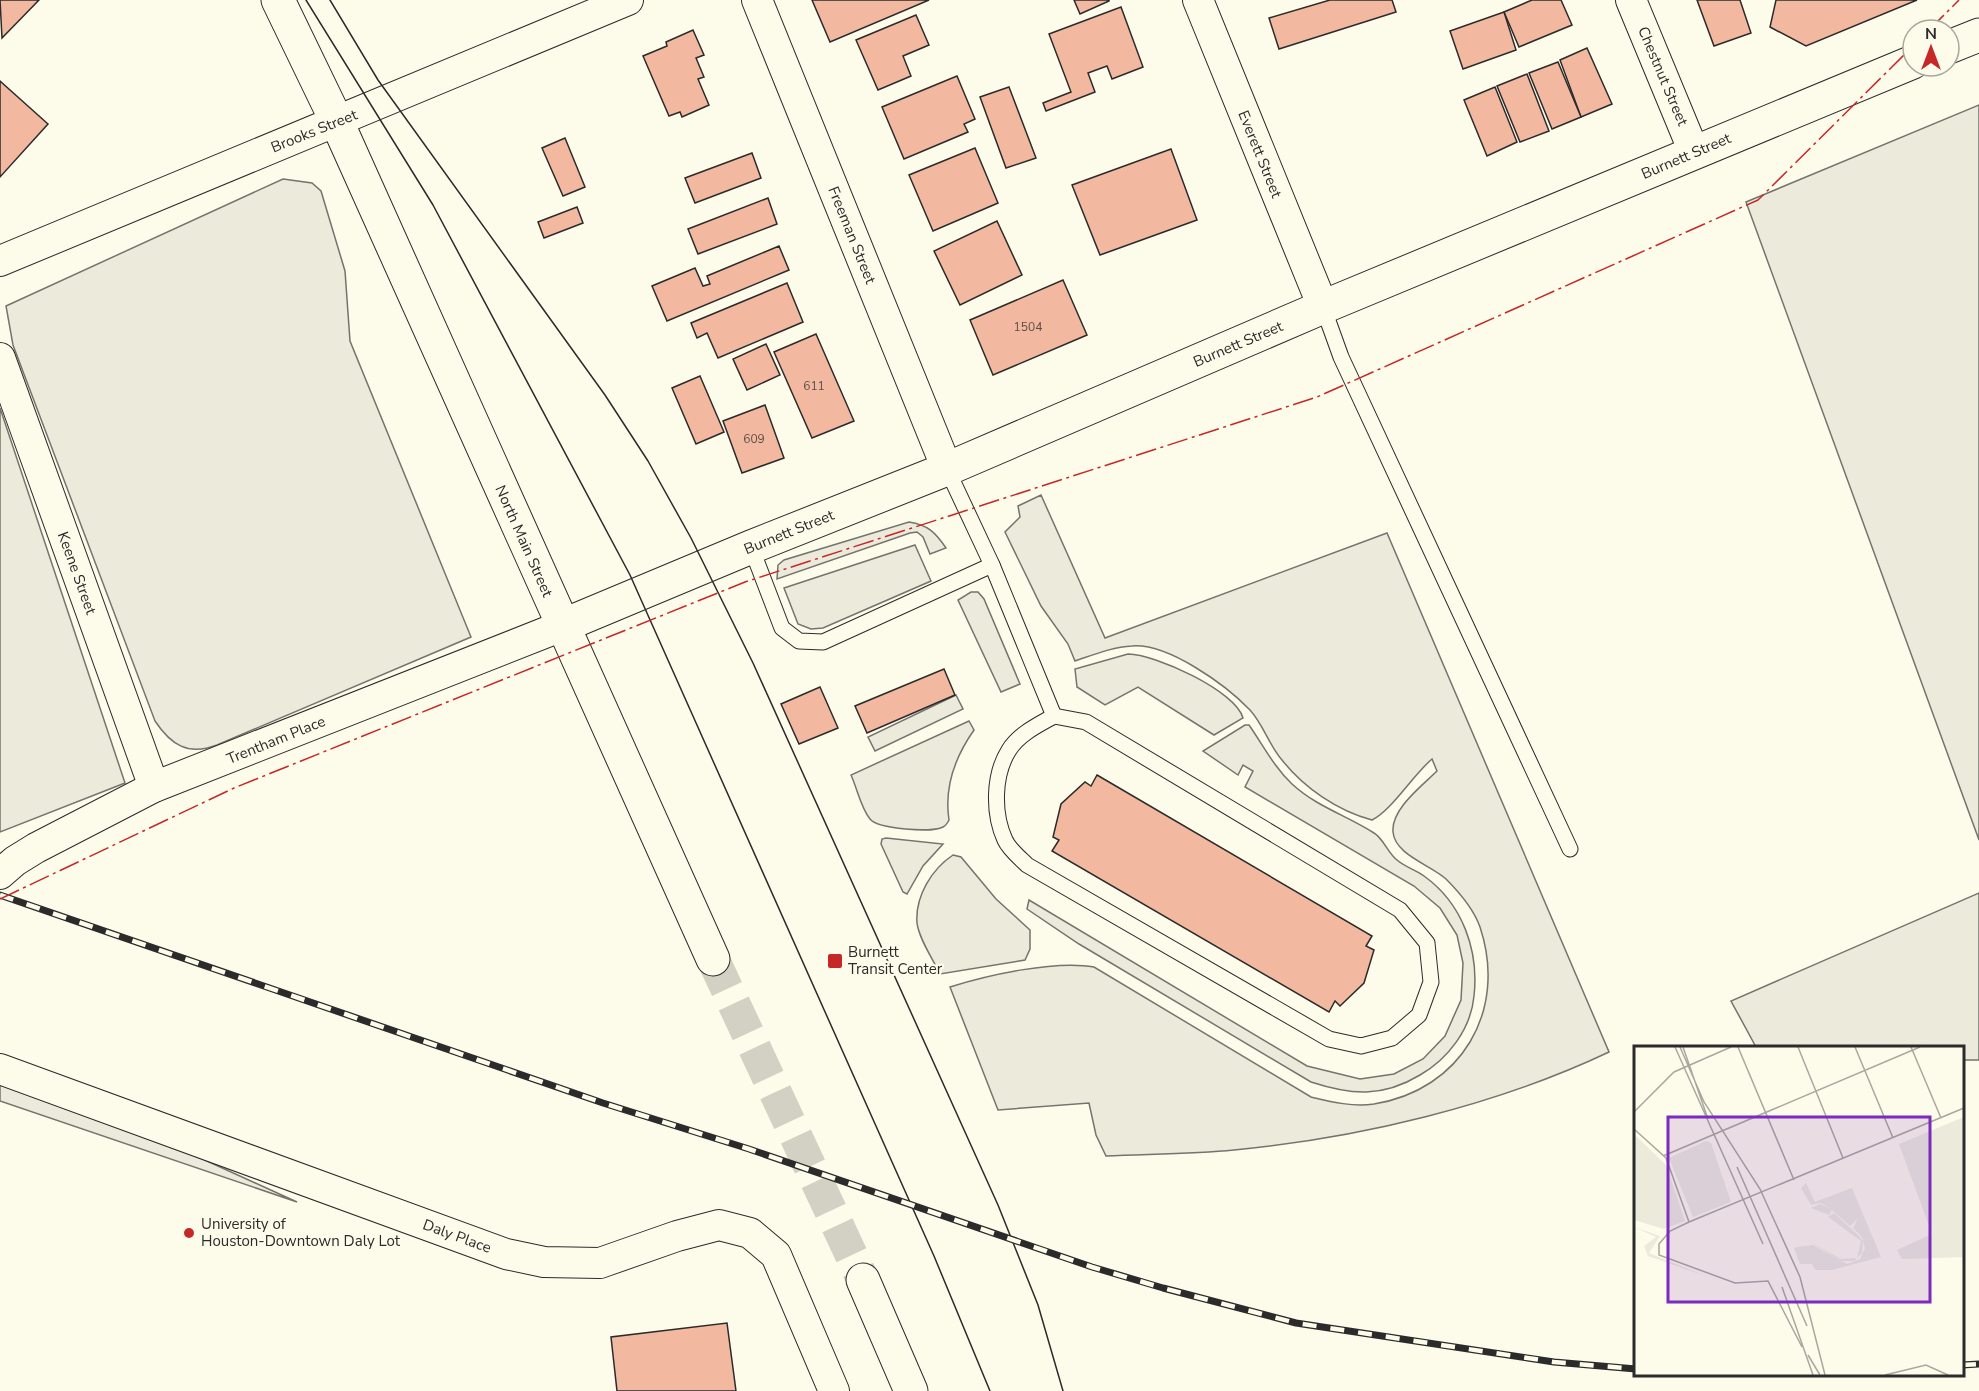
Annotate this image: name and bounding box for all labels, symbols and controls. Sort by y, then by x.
north arrow [1901,18,1961,78]
street label: Chestnut Street [1633,23,1693,129]
text: N [1925,23,1937,45]
street label: Brooks Street [268,104,361,157]
street label: Everett Street [1233,107,1287,201]
street label: Burnett Street [1638,128,1735,184]
street label: Freeman Street [823,183,881,287]
street label: Burnett Street [1190,316,1287,372]
house number: 1504 [1014,319,1042,335]
house number: 611 [803,378,825,394]
house number: 609 [743,431,765,447]
street label: North Main Street [490,482,558,601]
street label: Burnett Street [741,505,838,559]
street label: Keene Street [53,529,101,618]
street label: Trentham Place [224,711,328,769]
place label: Burnett Transit Center [848,942,943,979]
marker: Burnett Transit Center [826,952,844,970]
inset map [1634,1046,1964,1376]
place label: University of Houston-Downtown Daly Lot [201,1214,401,1251]
street label: Daly Place [420,1214,494,1258]
marker: University of Houston-Downtown Daly Lot [182,1226,196,1240]

